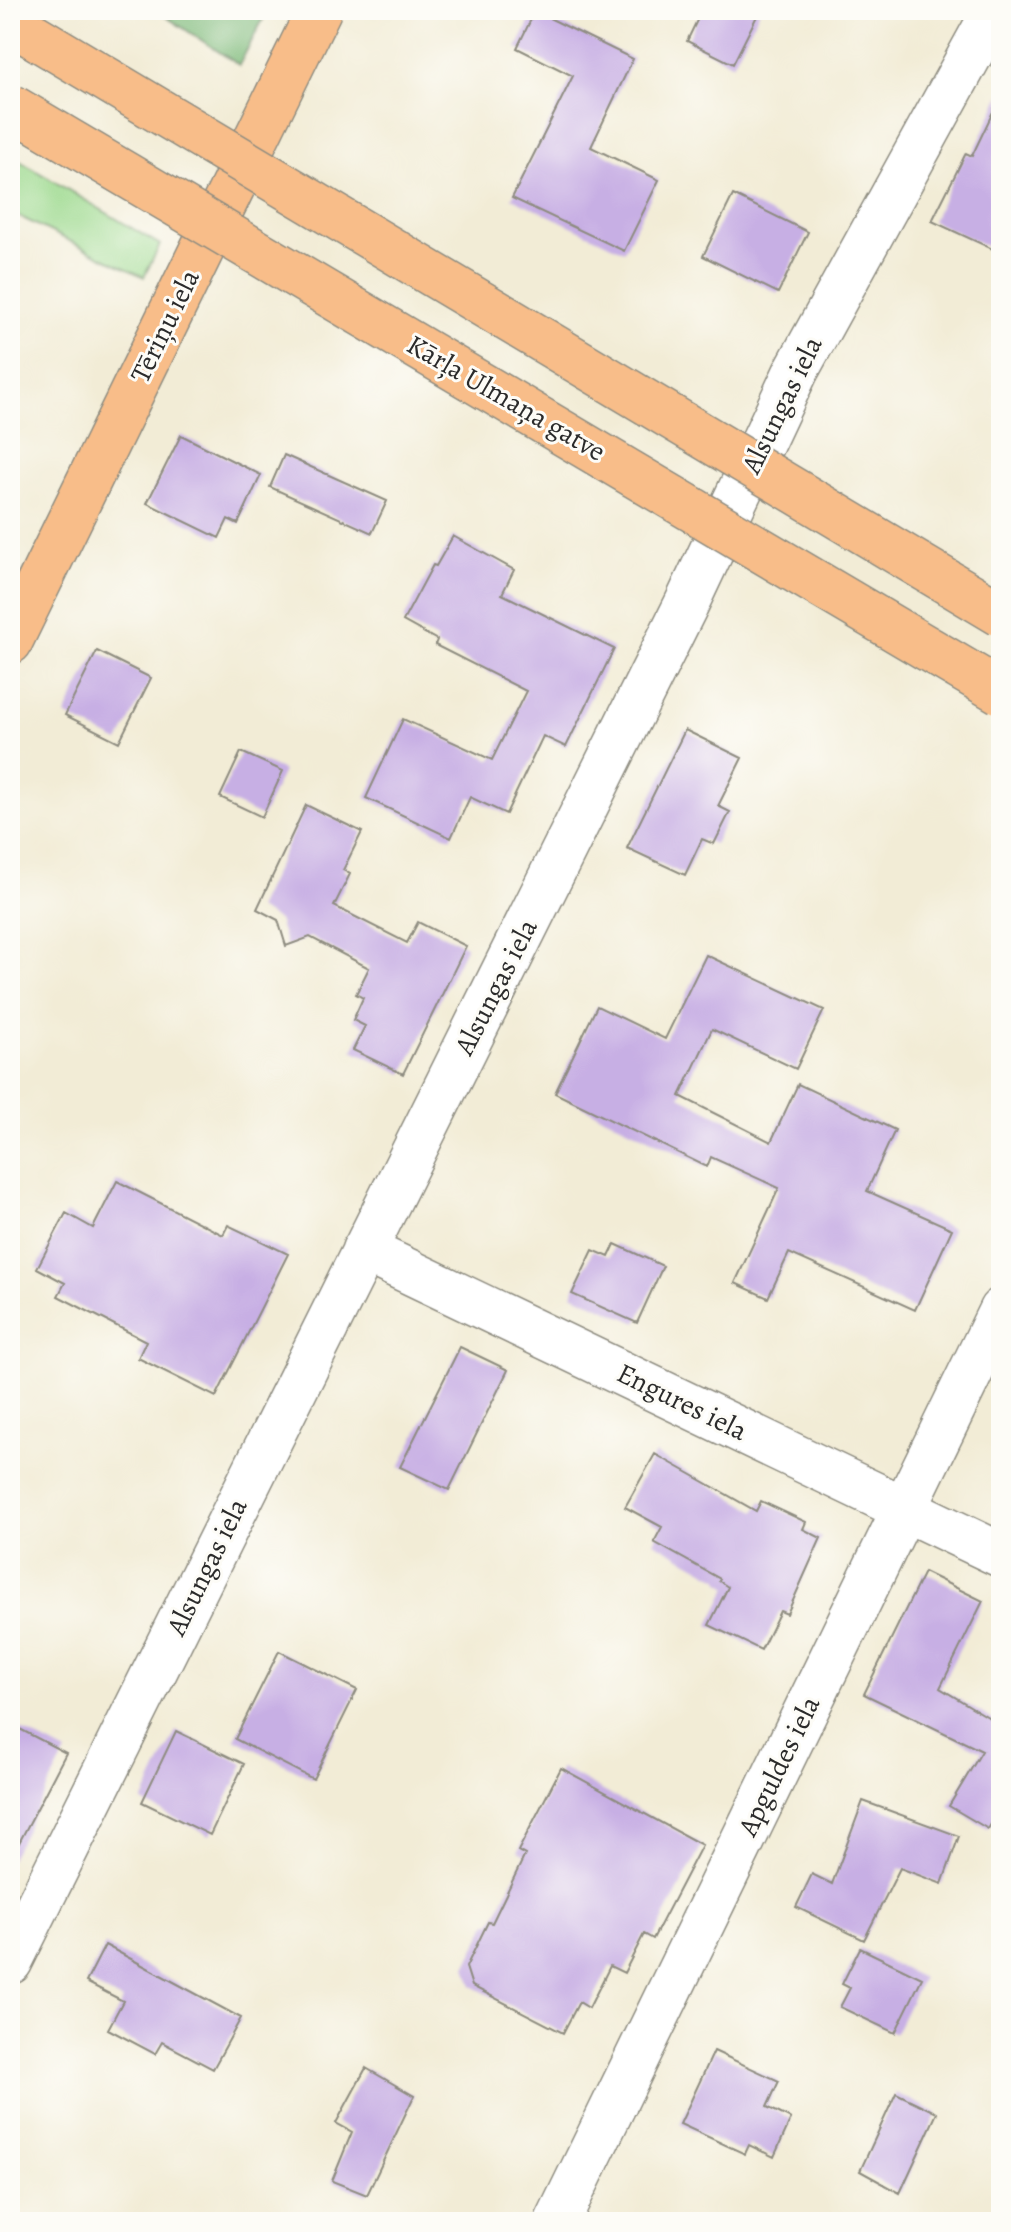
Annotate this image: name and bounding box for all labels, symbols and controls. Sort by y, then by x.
street label: Tēriņu iela [121,263,209,389]
street label: Kārļa Ulmaņa gatve [400,326,612,470]
street label: Alsungas iela [732,330,832,481]
street label: Alsungas iela [445,912,547,1063]
street label: Engures iela [611,1354,753,1450]
street label: Alsungas iela [157,1492,257,1643]
street label: Apguldes iela [728,1690,829,1843]

